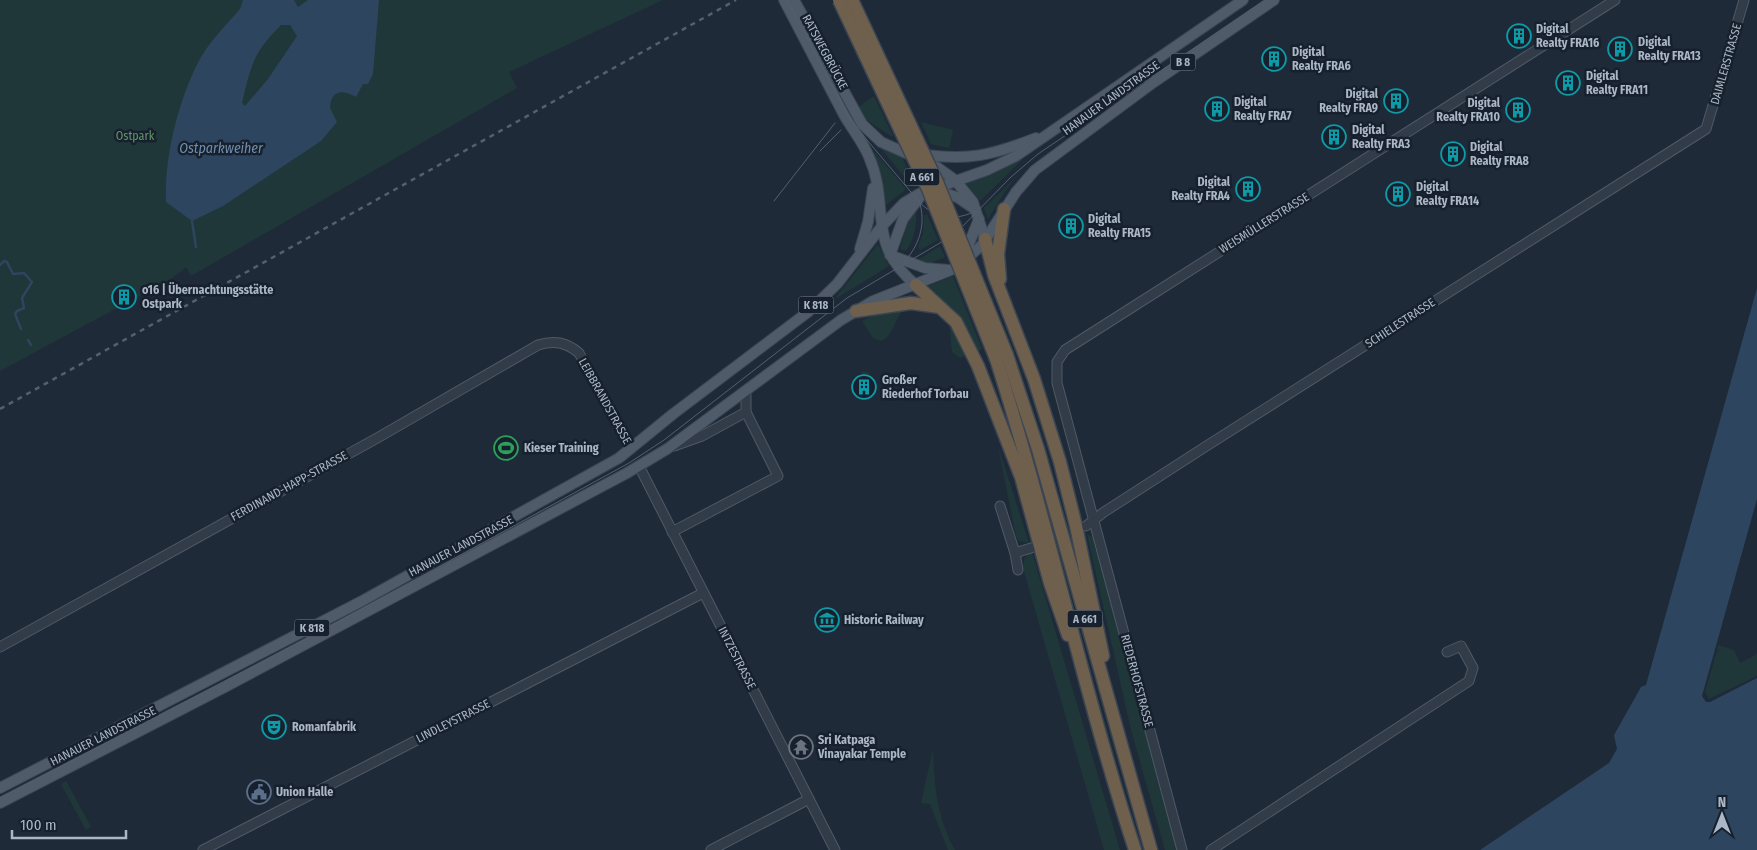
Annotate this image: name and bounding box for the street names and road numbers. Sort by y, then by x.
street label: RATSWEGBRÜCKE [799,11,853,92]
street label: DAIMLERSTRASSE [1708,21,1744,106]
road number: B 8 [1170,54,1196,70]
street label: HANAUER LANDSTRASSE [1060,58,1163,138]
road number: A 661 [904,168,940,186]
street label: WEISMÜLLERSTRASSE [1215,188,1312,256]
street label: SCHIELESTRASSE [1362,295,1438,351]
road number: K 818 [798,296,834,314]
street label: LEIBBRANDSTRASSE [576,356,635,447]
street label: FERDINAND-HAPP-STRASSE [228,448,350,524]
street label: HANAUER LANDSTRASSE [406,512,516,580]
road number: A 661 [1068,610,1102,628]
road number: K 818 [294,620,330,636]
street label: INTZESTRASSE [715,624,759,692]
street label: RIEDERHOFSTRASSE [1118,633,1156,729]
street label: LINDLEYSTRASSE [414,696,493,746]
street label: HANAUER LANDSTRASSE [48,703,158,769]

